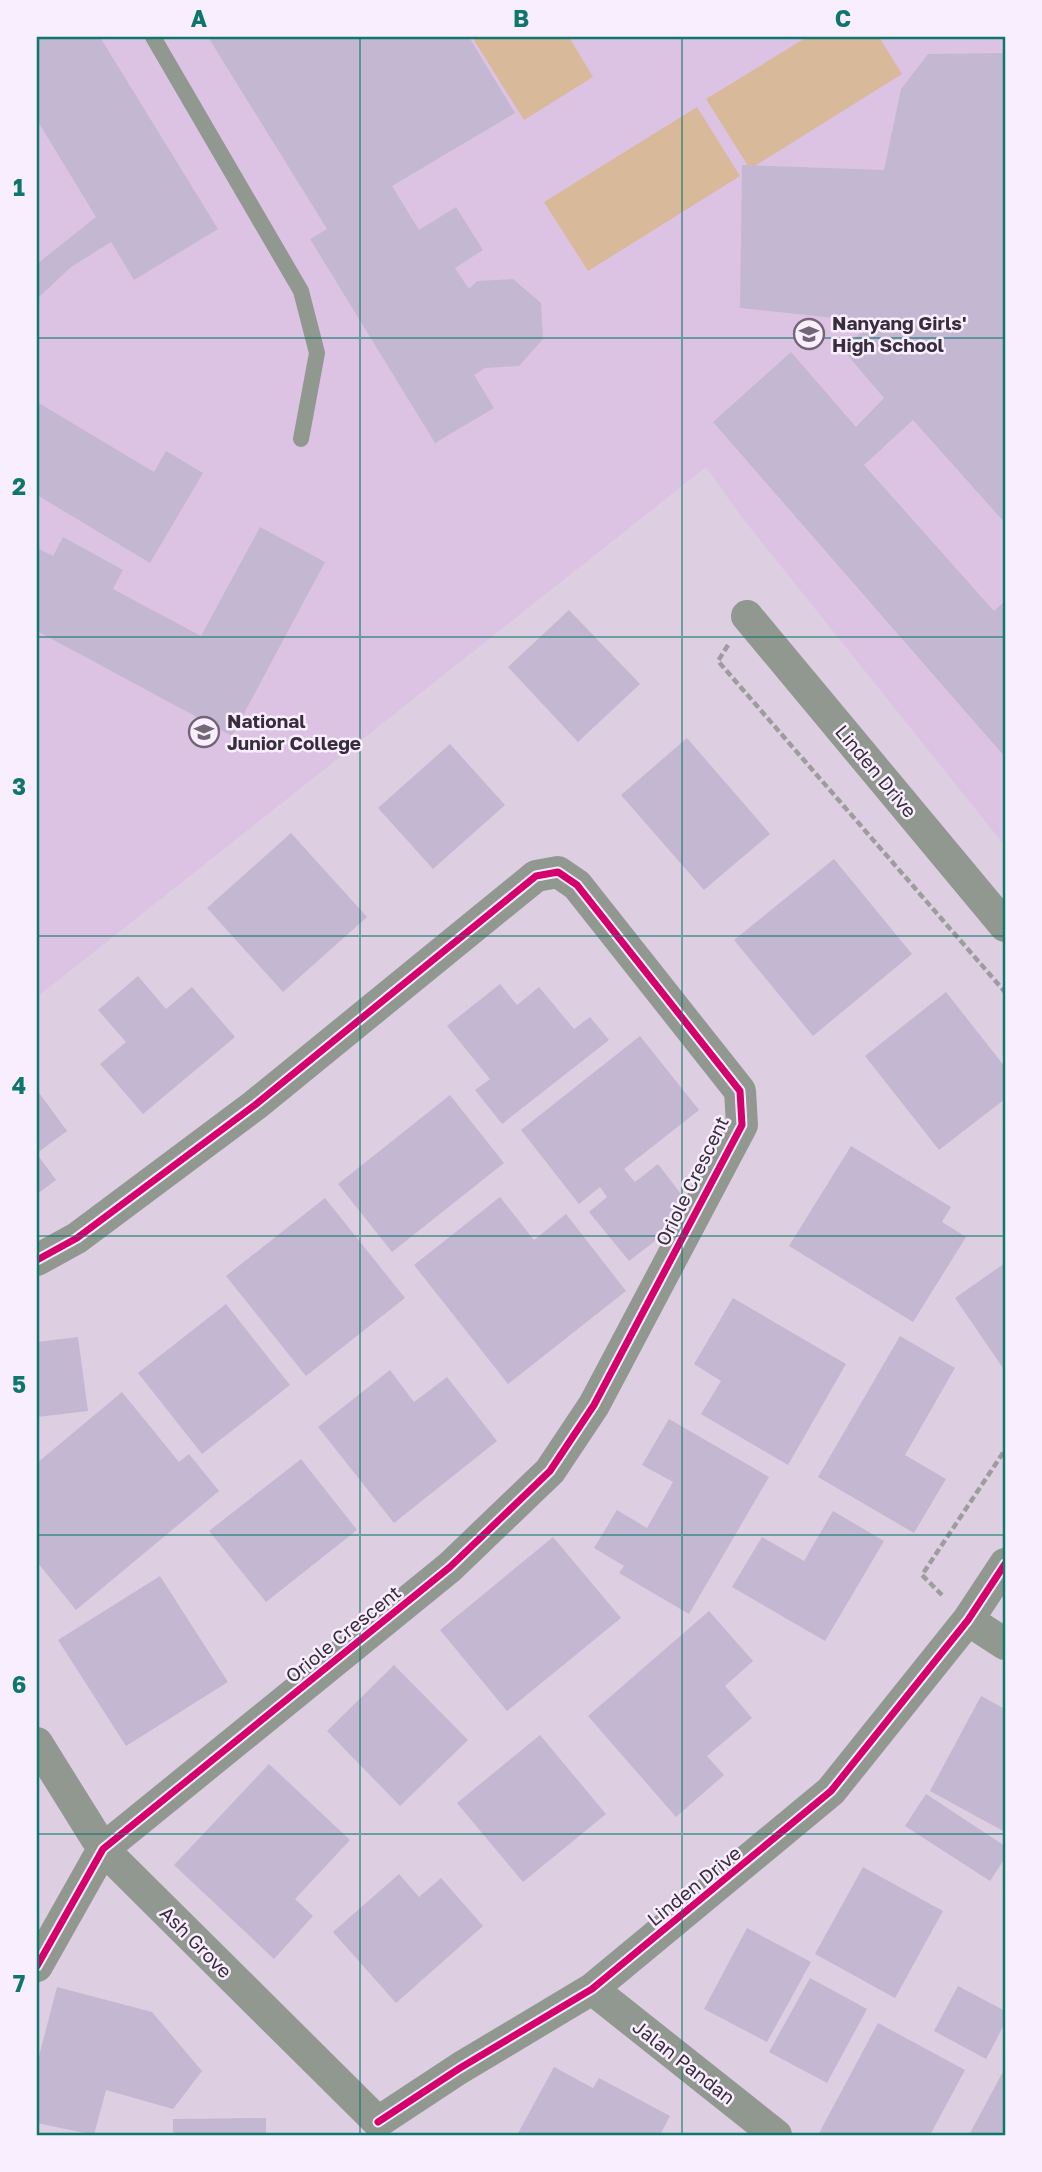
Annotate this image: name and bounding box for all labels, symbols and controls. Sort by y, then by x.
text: A [191,4,208,32]
text: B [513,4,529,32]
text: C [835,4,851,32]
text: 1 [13,173,25,201]
place label: Nanyang Girls' High School [832,311,967,356]
school or university icon: Nanyang Girls' High School [792,317,826,351]
text: 2 [12,472,26,500]
place label: National Junior College [227,709,361,754]
school or university icon: National Junior College [187,715,221,749]
street label: Linden Drive [831,720,922,822]
text: 3 [12,772,26,800]
text: 4 [12,1071,26,1099]
street label: Oriole Crescent [650,1112,733,1249]
text: 5 [12,1370,26,1398]
street label: Oriole Crescent [281,1580,405,1687]
text: 6 [12,1670,26,1698]
street label: Linden Drive [642,1841,745,1930]
street label: Ash Grove [156,1901,237,1982]
text: 7 [13,1969,25,1997]
street label: Jalan Pandan [629,2015,740,2109]

